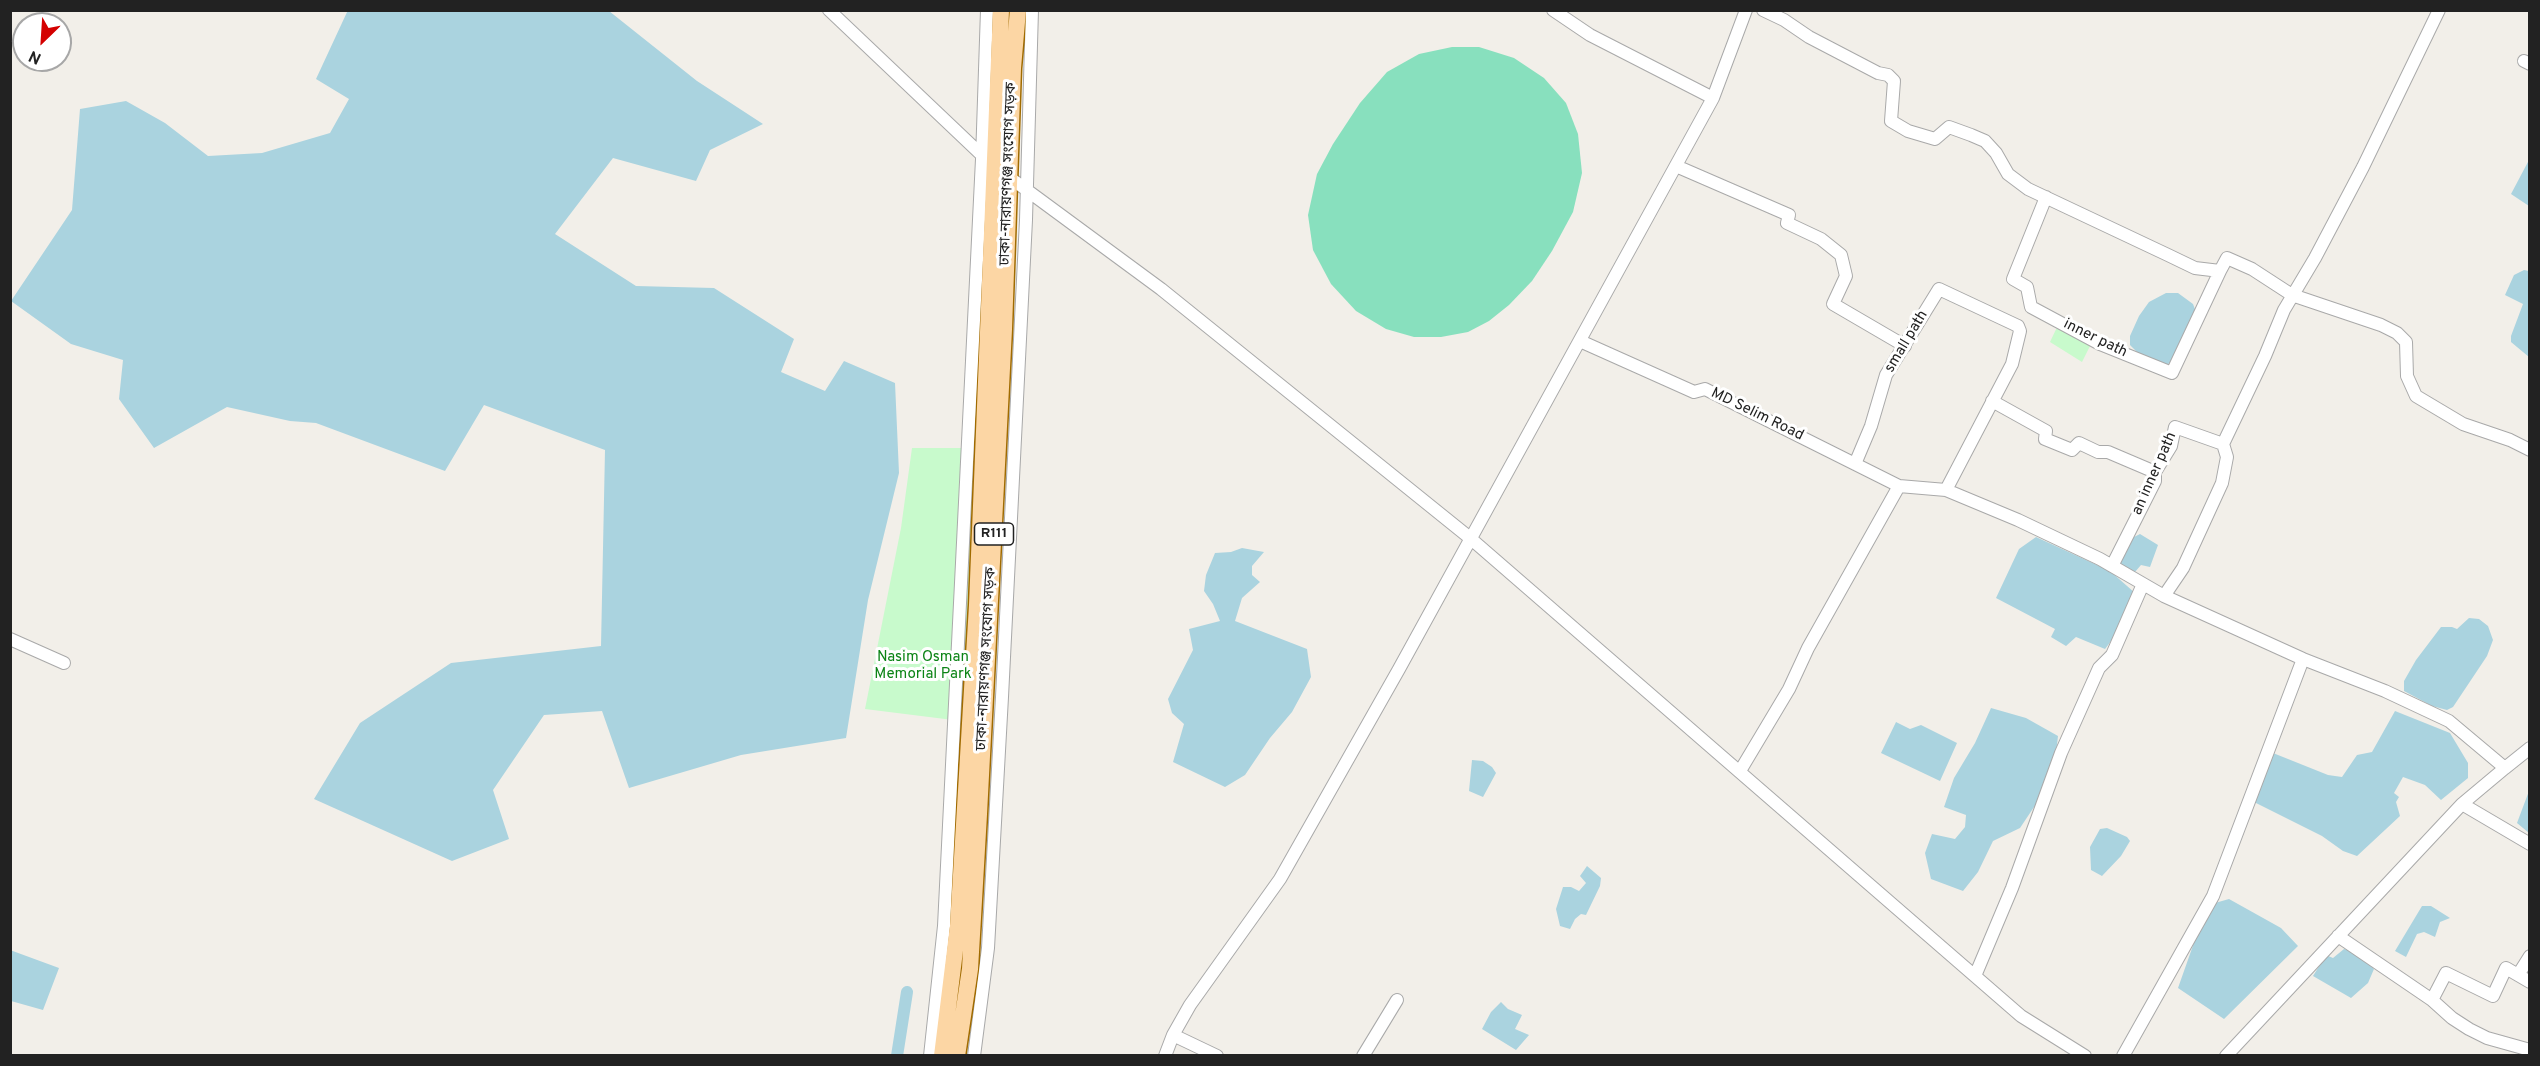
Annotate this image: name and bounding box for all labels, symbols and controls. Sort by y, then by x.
north arrow [12,12,72,72]
text: N [26,45,45,68]
street label: ঢাকা-নারায়ণগঞ্জ সংযোগ সড়ক [997,82,1021,266]
street label: small path [1881,308,1933,376]
street label: inner path [2060,316,2130,362]
street label: MD Selim Road [1708,385,1806,445]
street label: an inner path [2129,430,2181,518]
road number: R111 [974,523,1014,545]
street label: ঢাকা-নারায়ণগঞ্জ সংযোগ সড়ক [973,567,1001,751]
park label: Nasim Osman Memorial Park [874,649,972,684]

